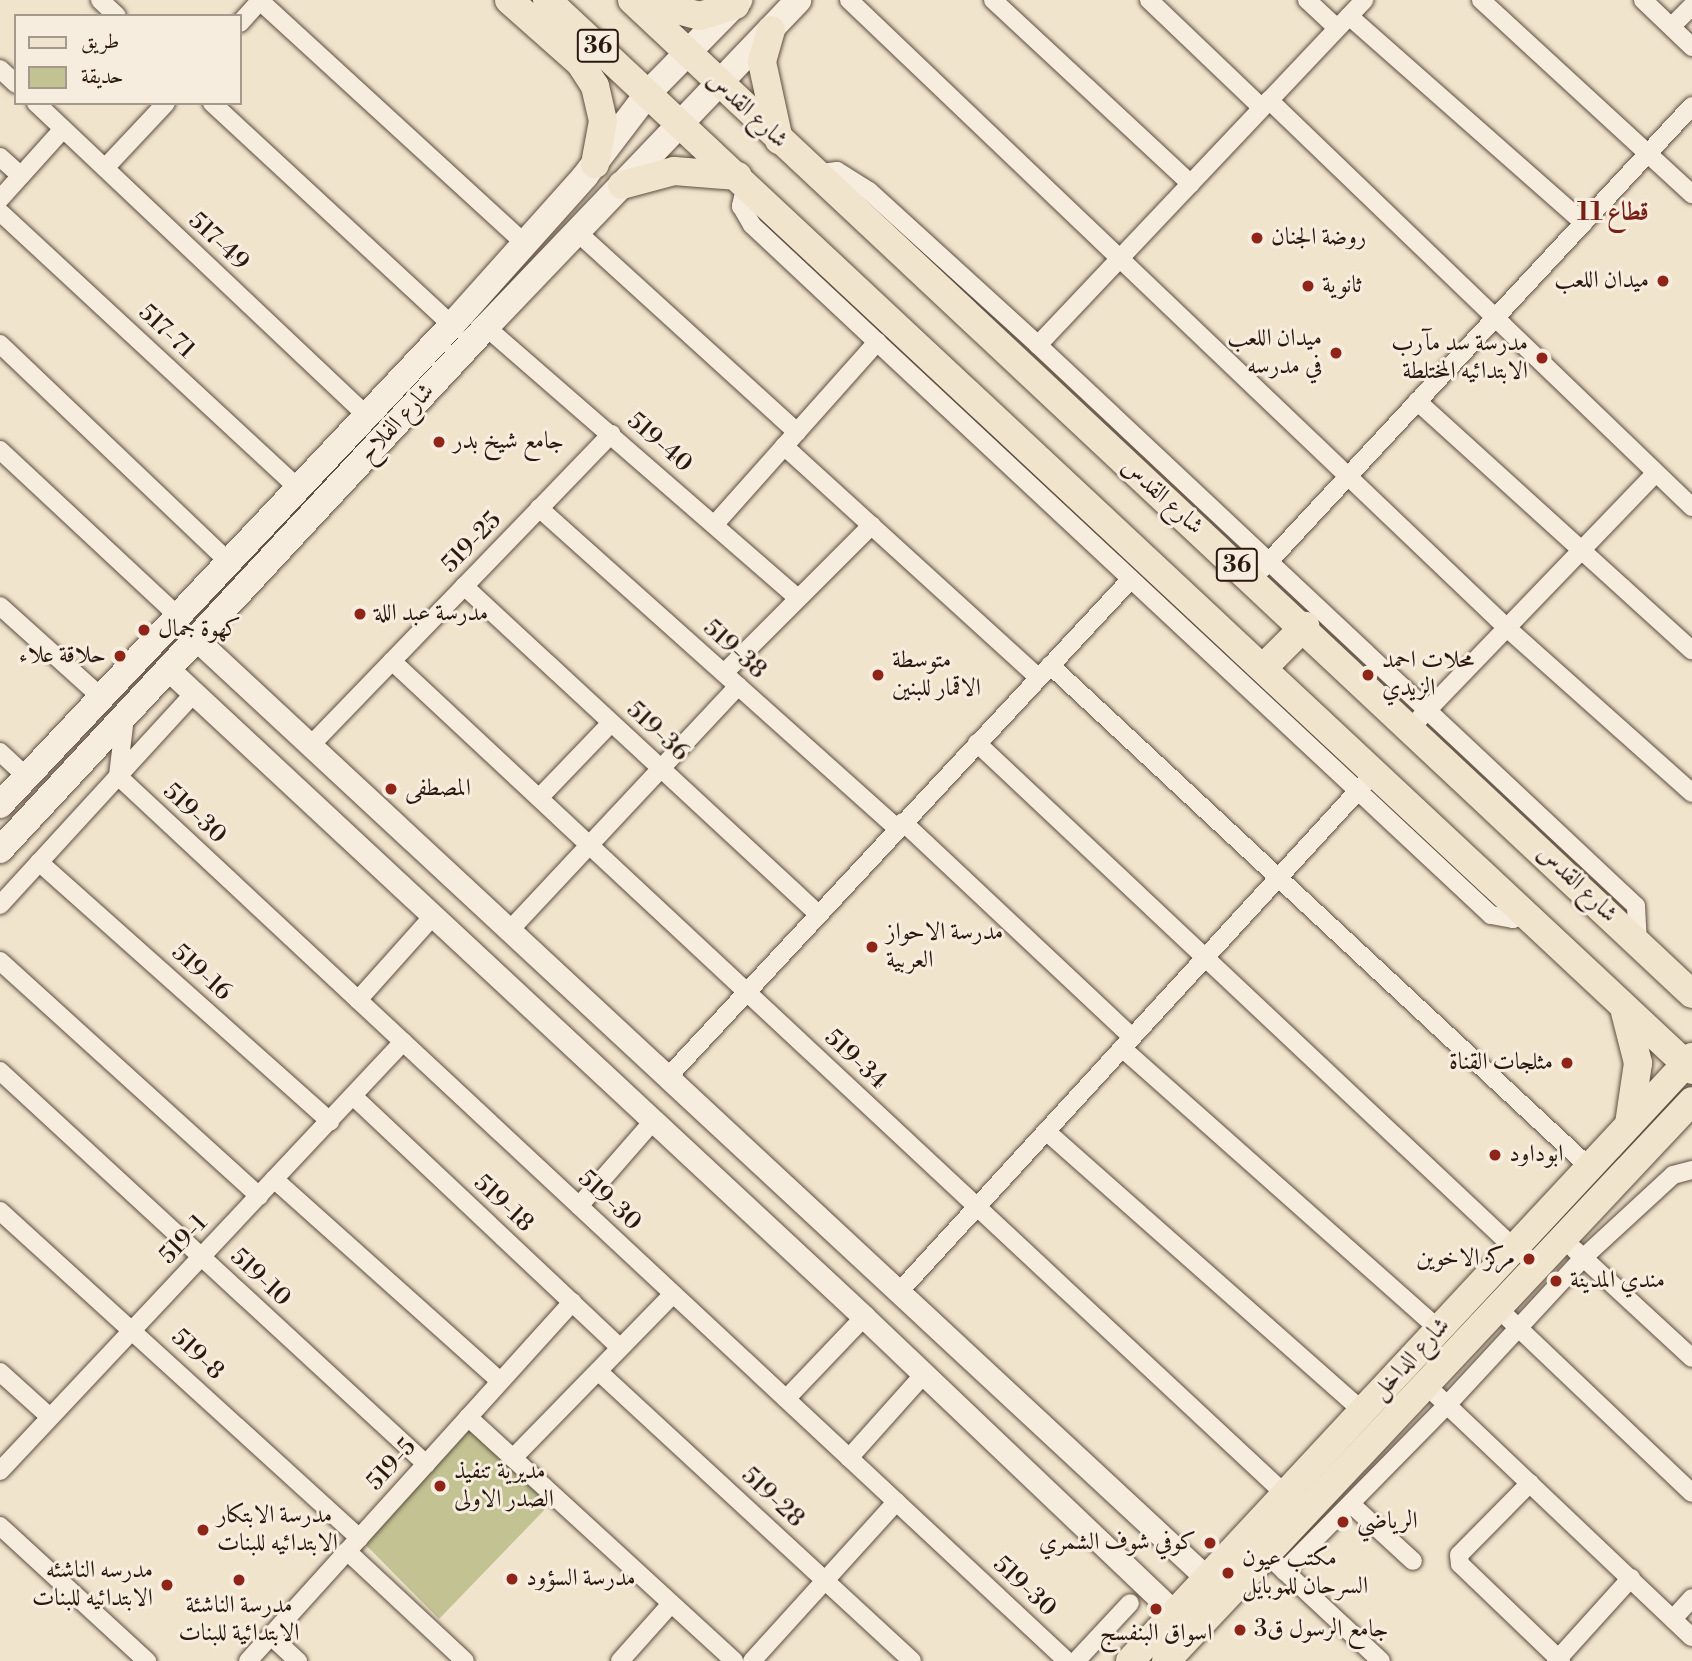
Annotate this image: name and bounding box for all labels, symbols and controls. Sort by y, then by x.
legend [14,14,242,105]
road number: 36 [575,26,621,66]
text: طريق [81,29,119,55]
text: حديقة [81,64,124,90]
street label: شارع القدس [701,65,793,155]
district label: قطاع 11 [1577,197,1649,229]
street label: 517-49 [182,207,254,277]
place label: روضة الجنان [1271,224,1366,252]
marker: روضة الجنان [1249,230,1265,246]
place label: ميدان اللعب [1554,267,1649,295]
place label: ثانوية [1322,272,1361,300]
marker: ميدان اللعب [1655,273,1671,289]
marker: ثانوية [1300,278,1316,294]
street label: 517-71 [132,299,200,365]
place label: ميدان اللعب في مدرسه [1227,325,1322,381]
place label: مدرسة سد مآرب الابتدائيه المختلطة [1391,330,1528,386]
marker: ميدان اللعب في مدرسه [1328,345,1344,361]
marker: مدرسة سد مآرب الابتدائيه المختلطة [1534,350,1550,366]
street label: شارع الفلاح [353,378,441,468]
street label: 519-40 [621,407,697,479]
place label: جامع شيخ بدر [453,428,564,456]
marker: جامع شيخ بدر [431,434,447,450]
street label: شارع القدس [1115,453,1209,541]
street label: 519-25 [436,507,508,579]
road number: 36 [1214,545,1260,584]
place label: مدرسة عبد اللة [374,600,488,628]
marker: مدرسة عبد اللة [352,606,368,622]
street label: 519-38 [697,614,771,686]
place label: كهوة جمال [158,616,241,644]
marker: كهوة جمال [136,622,152,638]
place label: حلاقة علاء [19,642,106,670]
place label: متوسطة الاقمار للبنين [892,647,981,703]
place label: محلات احمد الزيدي [1382,647,1474,703]
marker: حلاقة علاء [112,648,128,664]
marker: متوسطة الاقمار للبنين [870,667,886,683]
marker: محلات احمد الزيدي [1360,667,1376,683]
street label: 519-36 [620,696,694,768]
place label: المصطفى [405,775,471,803]
street label: 519-30 [156,778,232,850]
marker: المصطفى [383,781,399,797]
street label: شارع القدس [1531,839,1623,929]
place label: مدرسة الاحواز العربية [886,919,1003,975]
street label: 519-16 [165,939,237,1007]
marker: مدرسة الاحواز العربية [864,939,880,955]
street label: 519-34 [818,1024,892,1096]
place label: مثلجات القناة [1449,1049,1553,1077]
marker: مثلجات القناة [1559,1055,1575,1071]
place label: ابوداود [1509,1141,1563,1169]
marker: ابوداود [1487,1147,1503,1163]
street label: 519-30 [571,1165,647,1237]
street label: 519-18 [467,1169,539,1239]
street label: 519-1 [154,1209,214,1271]
street label: 519-10 [224,1243,296,1313]
place label: مركز الاخوين [1416,1245,1515,1273]
marker: مركز الاخوين [1521,1251,1537,1267]
place label: مندي المدينة [1570,1267,1665,1295]
marker: مندي المدينة [1548,1273,1564,1289]
street label: شارع الداخل [1366,1312,1456,1406]
street label: 519-8 [165,1324,229,1386]
street label: 519-5 [361,1433,423,1497]
place label: مديرية تنفيذ الصدر الاولى [454,1458,554,1514]
street label: 519-28 [735,1462,809,1534]
marker: مديرية تنفيذ الصدر الاولى [432,1478,448,1494]
place label: مدرسة الابتكار الابتدائيه للبنات [217,1502,338,1558]
place label: الرياضي [1357,1508,1418,1536]
marker: الرياضي [1335,1514,1351,1530]
marker: مدرسة الابتكار الابتدائيه للبنات [195,1522,211,1538]
place label: كوفي شوف الشمري [1039,1529,1196,1557]
marker: كوفي شوف الشمري [1202,1535,1218,1551]
place label: مكتب عيون السرحان للموبايل [1242,1545,1368,1601]
street label: 519-30 [986,1551,1062,1623]
place label: مدرسه الناشئه الابتدائيه للبنات [32,1557,153,1613]
place label: مدرسة السؤود [526,1565,636,1593]
marker: مكتب عيون السرحان للموبايل [1220,1565,1236,1581]
marker: مدرسة السؤود [504,1571,520,1587]
marker: مدرسة الناشئة الابتدائية للبنات [231,1572,247,1588]
marker: مدرسه الناشئه الابتدائيه للبنات [159,1577,175,1593]
place label: مدرسة الناشئة الابتدائية للبنات [179,1592,299,1648]
marker: اسواق البنفسج [1148,1601,1164,1617]
place label: جامع الرسول ق3 [1254,1616,1389,1644]
place label: اسواق البنفسج [1100,1620,1212,1648]
marker: جامع الرسول ق3 [1232,1622,1248,1638]

